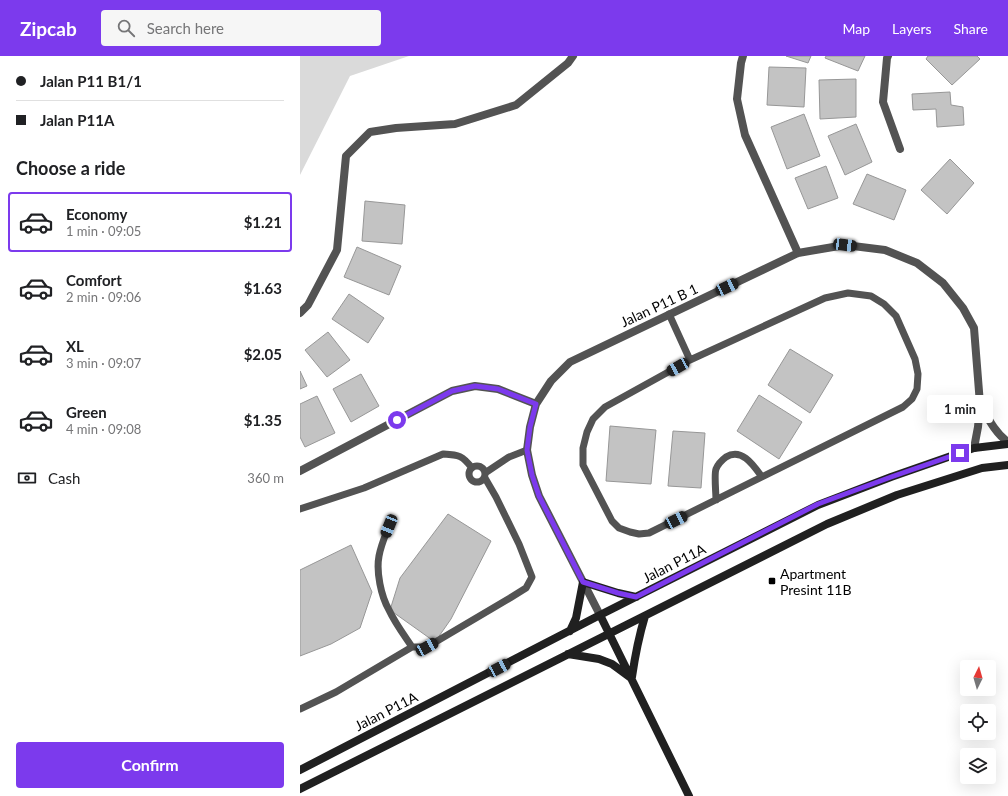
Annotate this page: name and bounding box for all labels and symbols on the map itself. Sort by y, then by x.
car [832,238,858,252]
car [714,276,740,298]
street label: Jalan P11 B 1 [618,280,700,330]
car [665,356,691,378]
callout: 1 min [927,395,993,423]
route start [388,411,406,429]
route end [951,444,969,462]
car [663,509,689,531]
car [379,513,399,539]
street label: Jalan P11A [640,540,709,586]
place label: Apartment Presint 11B [780,565,852,598]
marker: Apartment Presint 11B [767,576,777,586]
car [414,636,440,658]
car [486,657,512,679]
north arrow [960,660,996,696]
street label: Jalan P11A [352,688,421,734]

